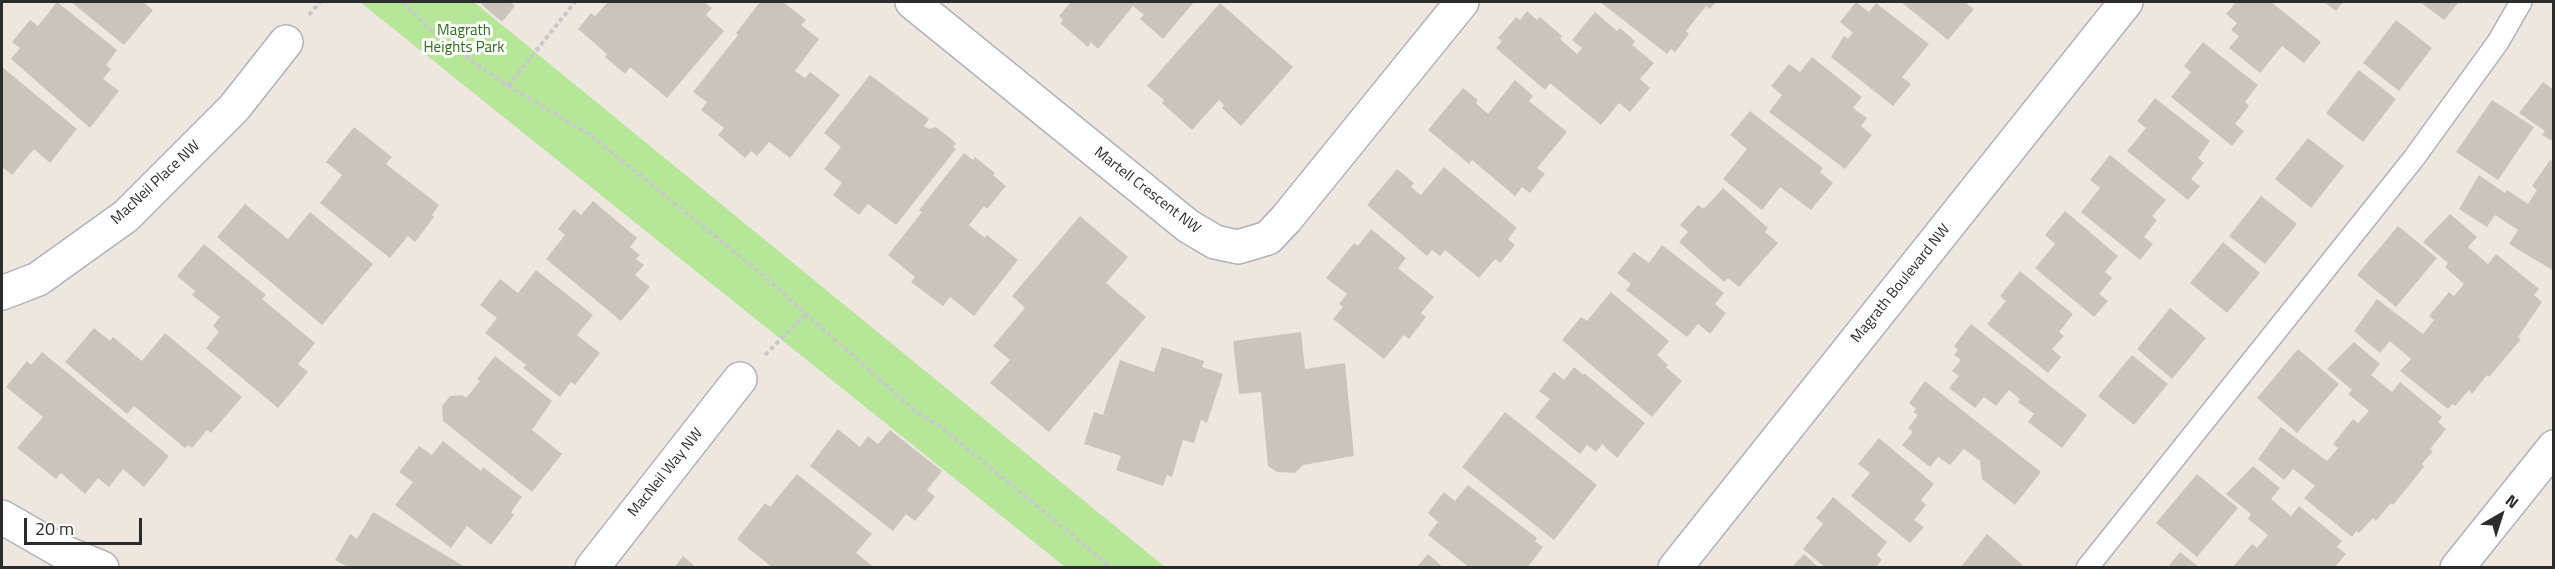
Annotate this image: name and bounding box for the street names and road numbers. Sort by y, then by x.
street label: MacNeil Place NW [108,137,204,229]
street label: Martell Crescent NW [1090,144,1204,238]
street label: Magrath Boulevard NW [1848,221,1954,347]
street label: MacNeil Way NW [625,425,707,521]

